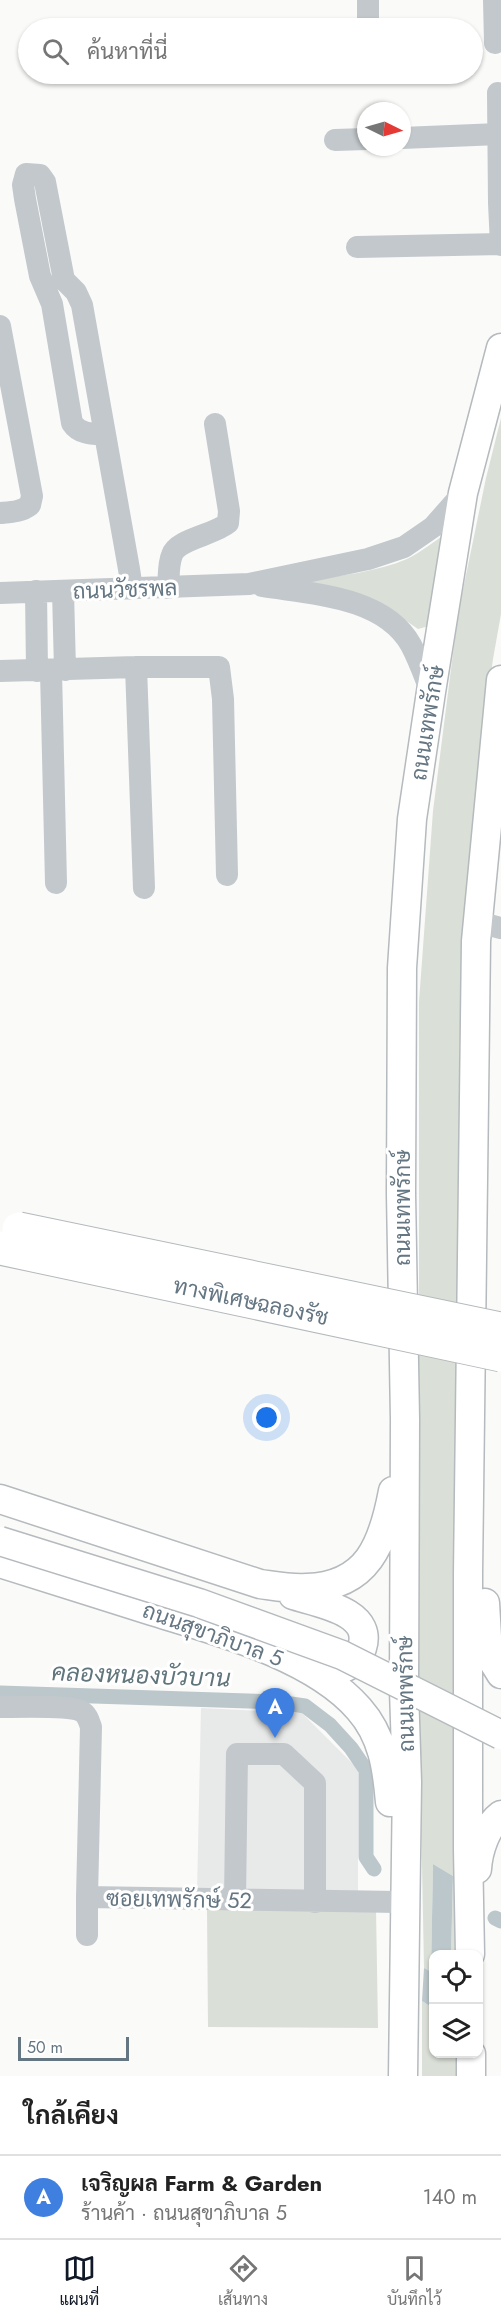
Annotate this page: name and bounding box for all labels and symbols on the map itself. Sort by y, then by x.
north arrow [357,102,411,156]
street label: ถนนวัชรพล [72,571,178,607]
street label: ถนนเทพรักษ์ [402,662,452,783]
street label: ถนนเทพรักษ์ [386,1149,418,1266]
street label: ทางพิเศษฉลองรัช [170,1269,332,1333]
your location [252,1403,281,1432]
street label: ถนนสุขาภิบาล 5 [138,1594,288,1674]
street label: ถนนเทพรักษ์ [388,1635,422,1752]
water label: คลองหนองบัวบาน [51,1654,231,1696]
pin: A [256,1688,294,1738]
street label: ซอยเทพรักษ์ 52 [106,1882,252,1916]
scale bar [18,2034,129,2062]

